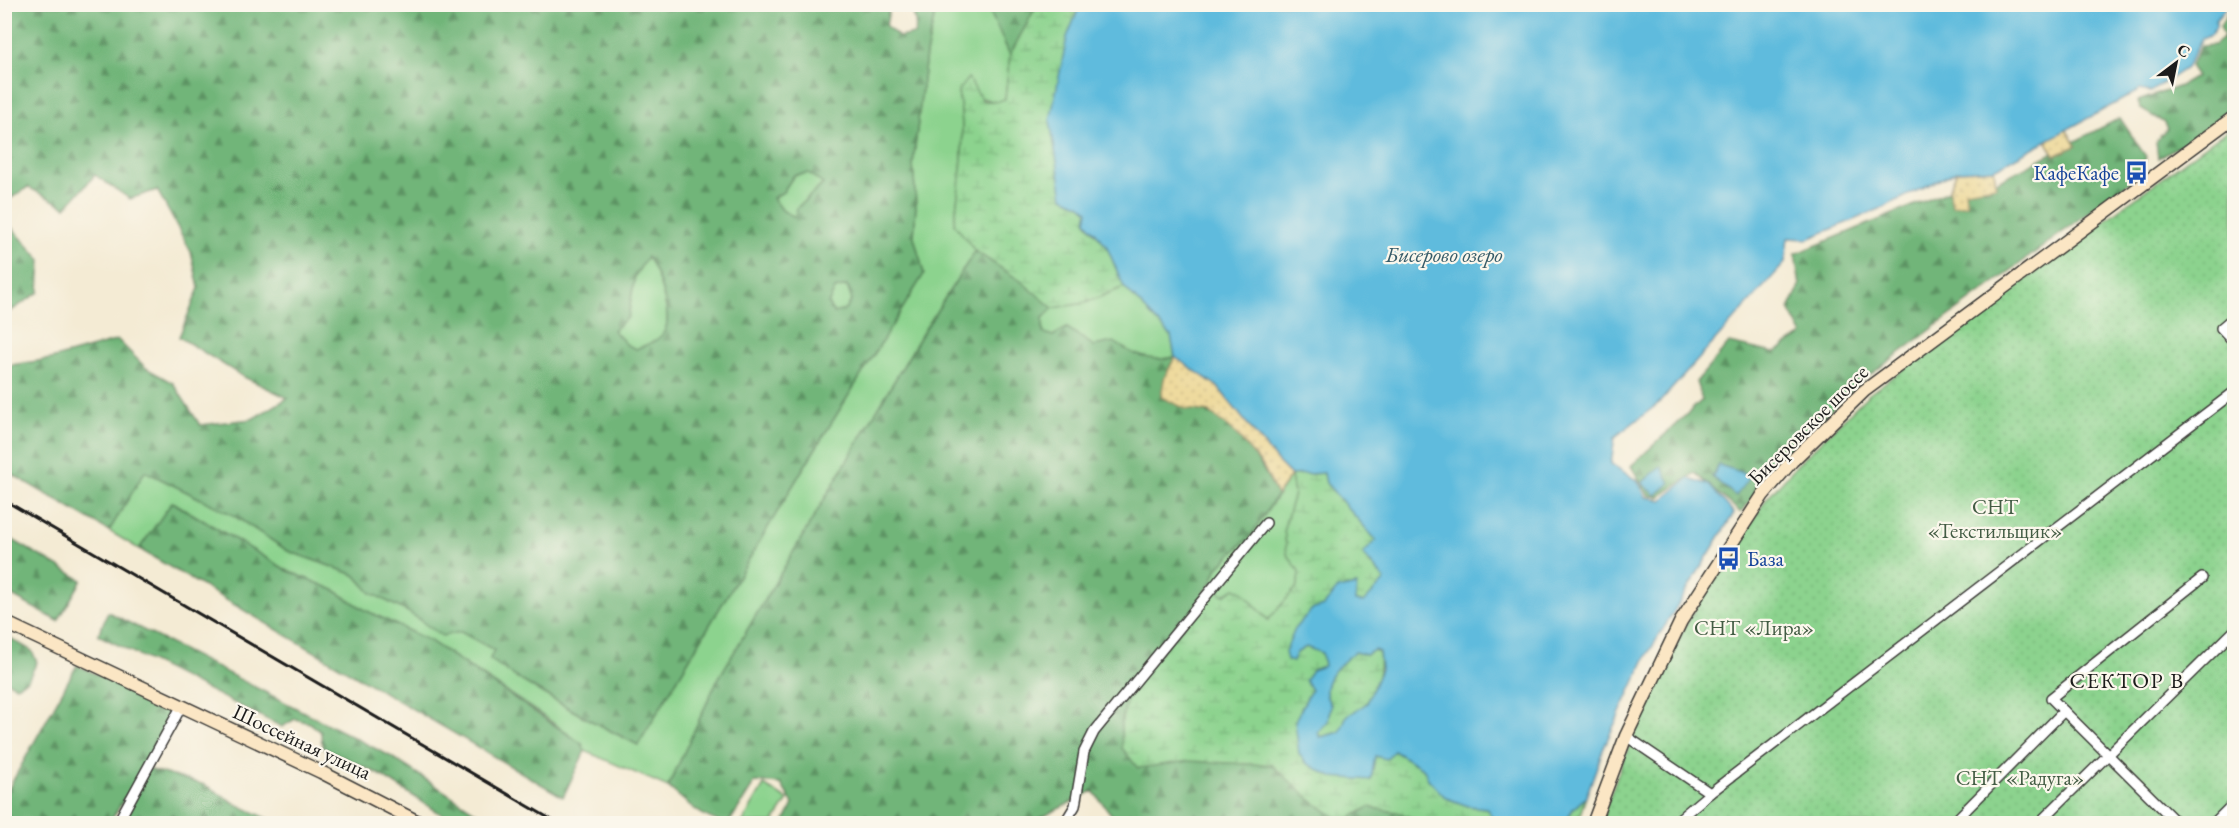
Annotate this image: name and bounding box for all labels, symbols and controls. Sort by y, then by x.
north arrow [2146,33,2206,93]
text: С [2173,39,2194,63]
place label: КафеКафе [2034,159,2119,186]
bus stop icon: КафеКафе [2124,160,2150,186]
water label: Бисерово озеро [1384,240,1503,269]
street label: Бисеровское шоссе [1742,359,1874,491]
park label: СНТ «Текстильщик» [1927,493,2063,544]
place label: База [1747,545,1785,572]
bus stop icon: База [1716,546,1742,572]
park label: СНТ «Лира» [1694,614,1814,641]
district label: СЕКТОР В [2069,666,2185,695]
street label: Шоссейная улица [229,698,376,786]
park label: СНТ «Радуга» [1956,764,2084,791]

